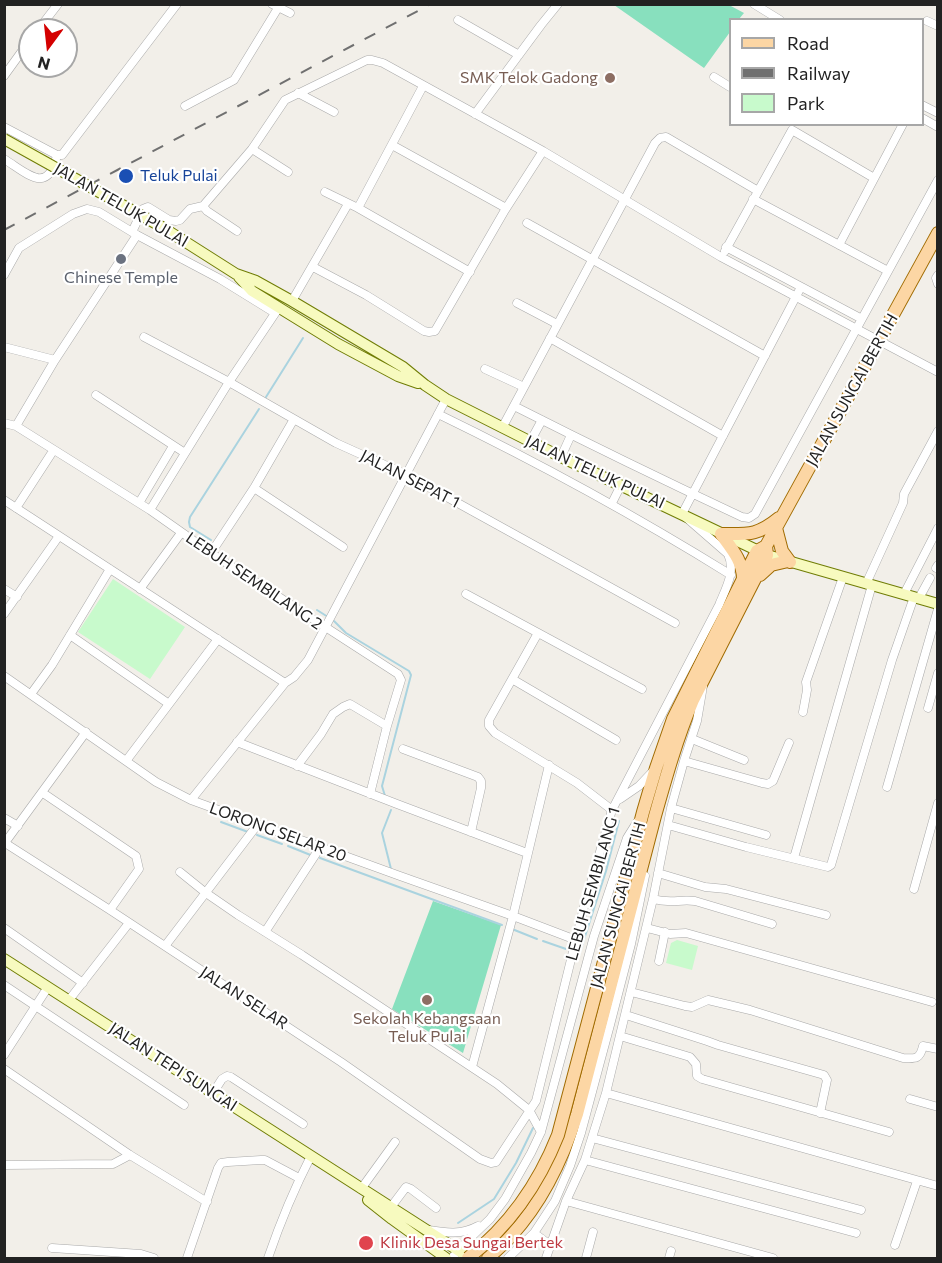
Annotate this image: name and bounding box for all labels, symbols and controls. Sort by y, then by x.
north arrow [18,18,78,78]
legend [729,18,924,126]
text: Road [787,32,829,54]
text: N [35,53,52,75]
text: Railway [787,62,850,84]
place label: SMK Telok Gadong [460,68,598,88]
marker: SMK Telok Gadong [603,71,617,85]
text: Park [787,92,825,114]
street label: JALAN TELUK PULAI [51,159,191,251]
place label: Teluk Pulai [140,166,218,186]
marker: Teluk Pulai [117,167,135,185]
marker: Chinese Temple [114,252,128,266]
place label: Chinese Temple [64,268,178,288]
street label: JALAN SUNGAI BERTIH [802,310,902,470]
street label: JALAN TELUK PULAI [522,431,668,513]
street label: JALAN SEPAT 1 [357,446,463,512]
street label: LEBUH SEMBILANG 2 [182,528,326,634]
street label: LORONG SELAR 20 [207,798,349,866]
street label: LEBUH SEMBILANG 1 [562,805,624,963]
street label: JALAN SUNGAI BERTIH [587,820,649,990]
street label: JALAN SELAR [196,962,292,1034]
marker: Sekolah Kebangsaan Teluk Pulai [420,993,434,1007]
place label: Sekolah Kebangsaan Teluk Pulai [353,1009,501,1047]
street label: JALAN TEPI SUNGAI [105,1018,241,1116]
place label: Klinik Desa Sungai Bertek [380,1233,563,1253]
marker: Klinik Desa Sungai Bertek [357,1234,375,1252]

